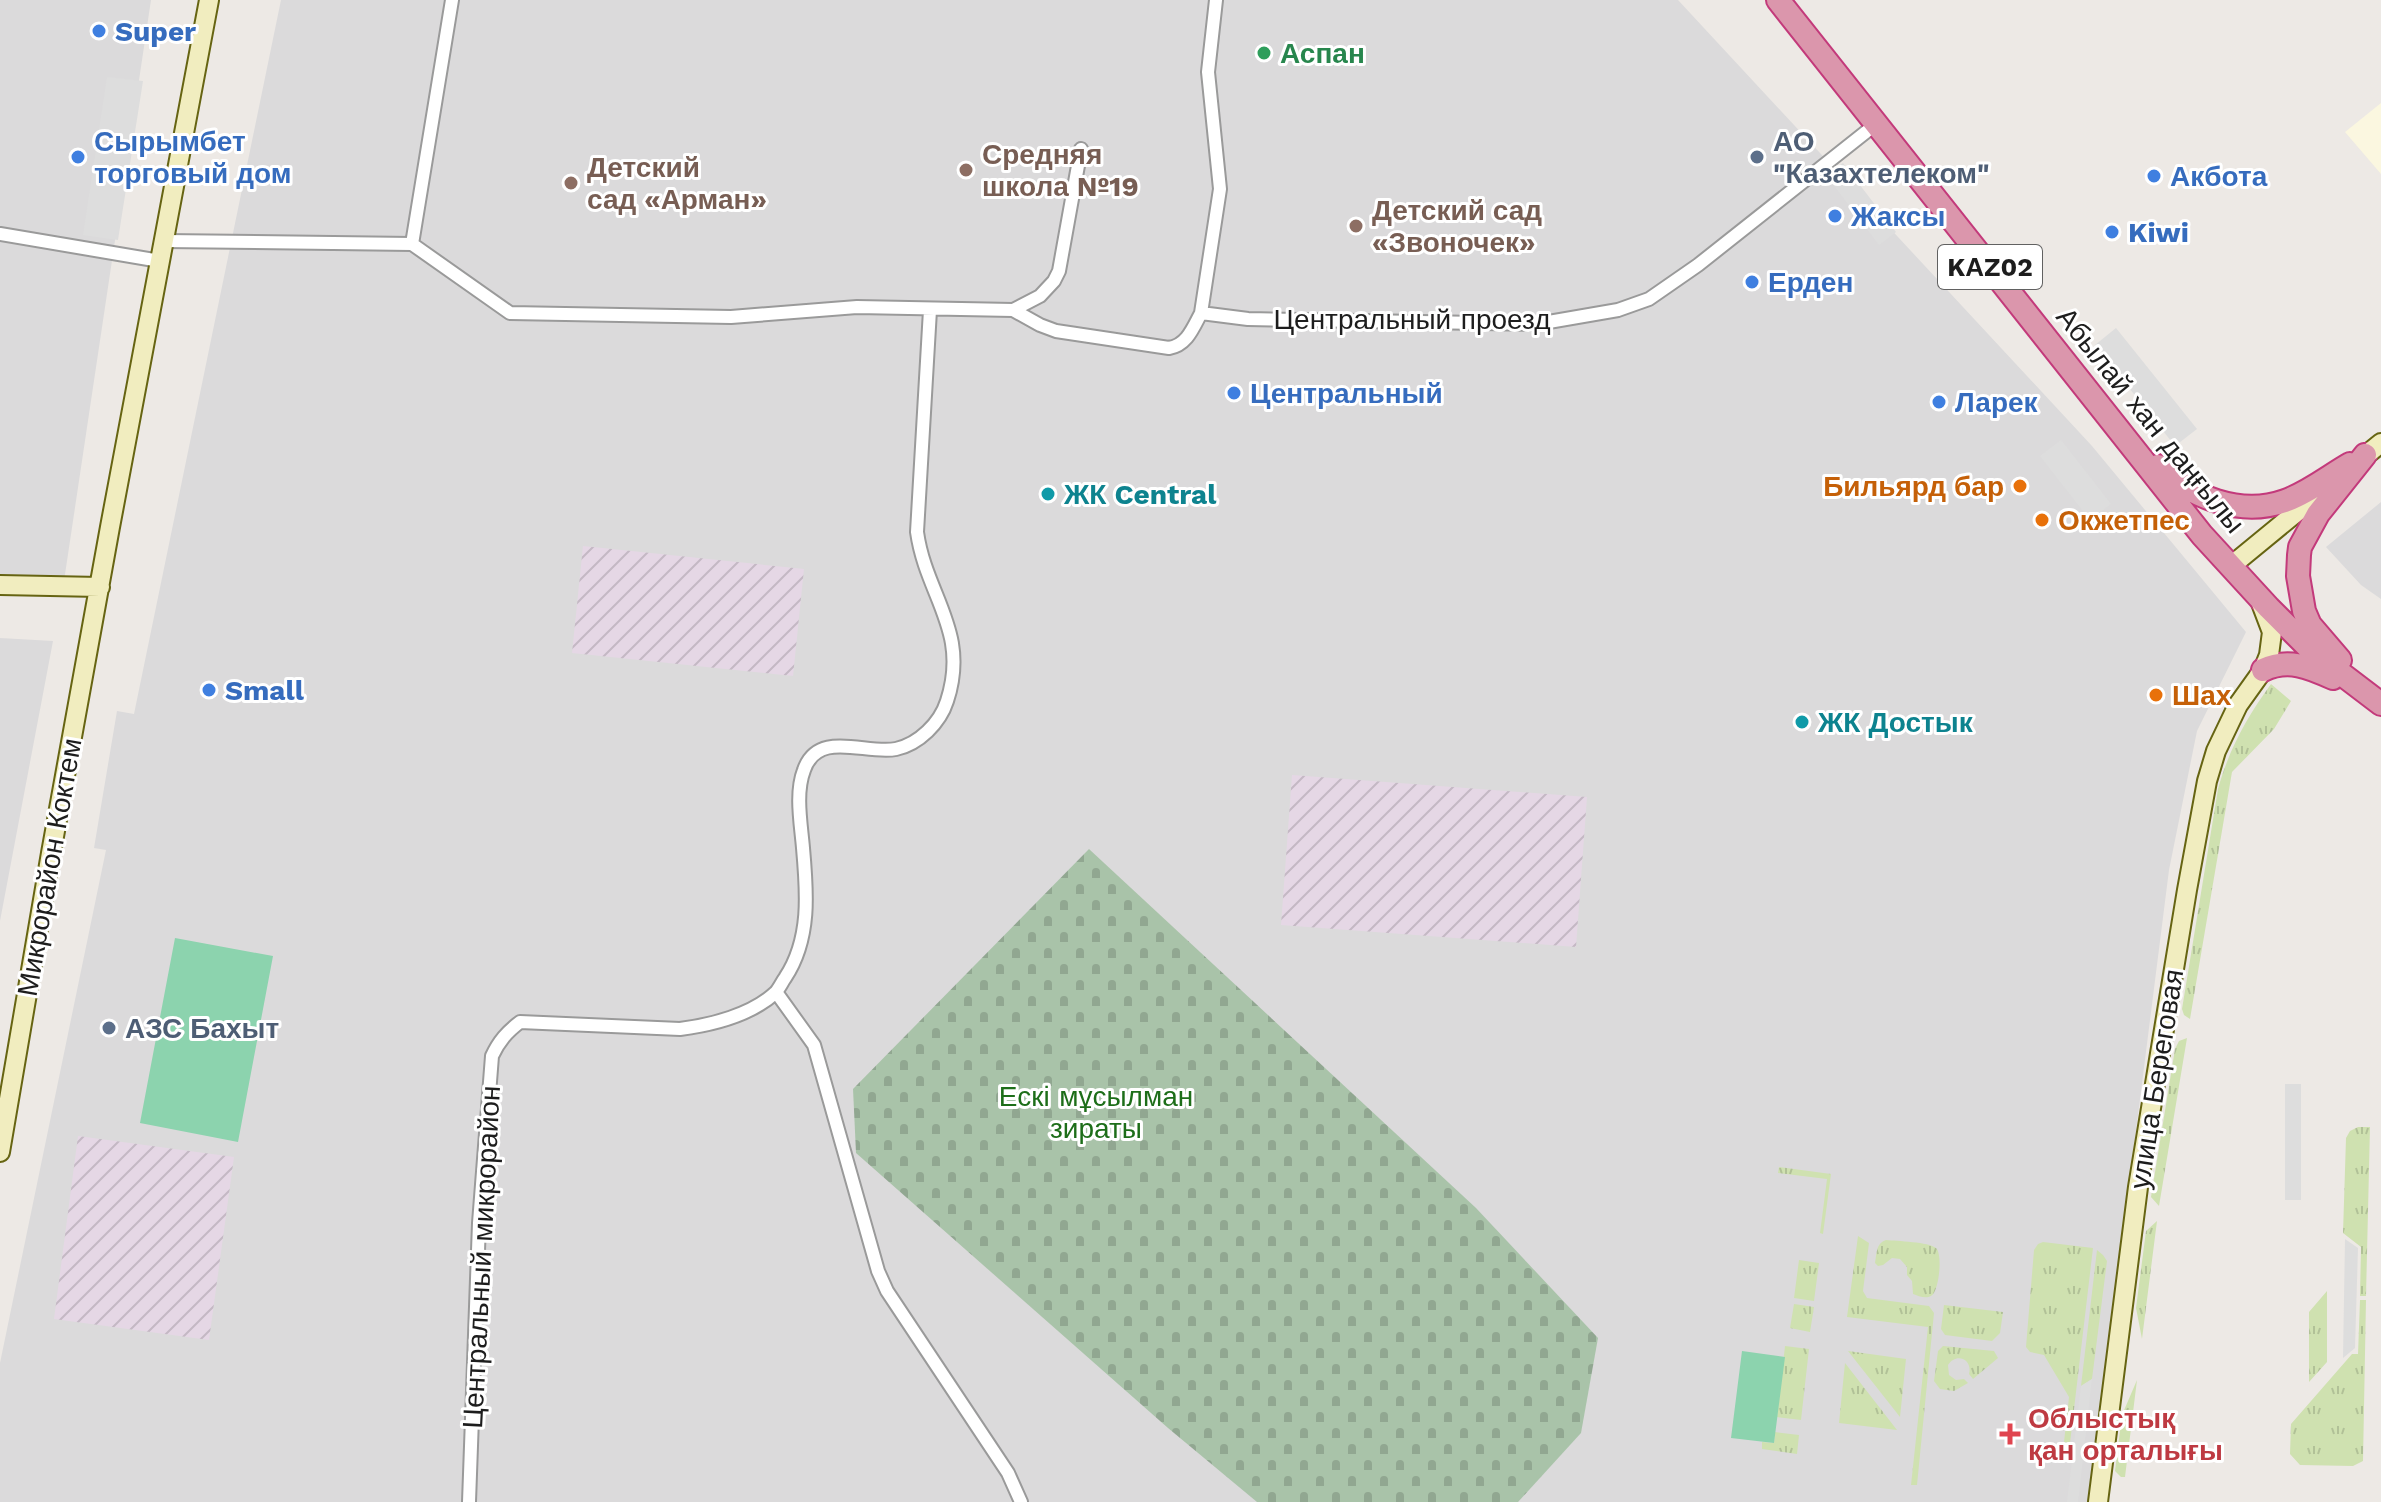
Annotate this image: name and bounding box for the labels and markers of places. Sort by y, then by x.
place label: Super [115,15,196,48]
marker: Super [90,22,108,40]
place label: Аспан [1280,37,1365,70]
marker: Аспан [1255,44,1273,62]
place label: Сырымбет торговый дом [94,125,292,190]
place label: АО "Казахтелеком" [1773,125,1989,190]
place label: Средняя школа №19 [982,138,1139,203]
marker: Сырымбет торговый дом [69,148,87,166]
marker: АО "Казахтелеком" [1748,148,1766,166]
place label: Детский сад «Арман» [587,151,767,216]
place label: Акбота [2170,160,2268,193]
marker: Средняя школа №19 [957,161,975,179]
marker: Акбота [2145,167,2163,185]
marker: Детский сад «Арман» [562,174,580,192]
place label: Детский сад «Звоночек» [1372,194,1542,259]
place label: Жаксы [1850,200,1945,233]
marker: Жаксы [1826,207,1844,225]
place label: Kiwi [2128,216,2189,249]
marker: Детский сад «Звоночек» [1347,217,1365,235]
marker: Kiwi [2103,223,2121,241]
place label: Ерден [1768,266,1853,299]
marker: Ерден [1743,273,1761,291]
place label: Центральный [1250,377,1443,410]
marker: Центральный [1225,384,1243,402]
place label: Ларек [1955,386,2039,419]
marker: Ларек [1930,393,1948,411]
place label: Бильярд бар [1823,470,2004,503]
marker: Бильярд бар [2011,477,2029,495]
place label: ЖК Central [1063,478,1217,511]
marker: ЖК Central [1039,485,1057,503]
place label: Окжетпес [2058,504,2190,537]
marker: Окжетпес [2033,511,2051,529]
place label: Small [225,674,305,707]
place label: Шах [2172,679,2232,712]
marker: Small [200,681,218,699]
marker: Шах [2147,686,2165,704]
place label: ЖК Достык [1817,706,1974,739]
marker: ЖК Достык [1793,713,1811,731]
place label: АЗС Бахыт [125,1012,279,1045]
marker: АЗС Бахыт [100,1019,118,1037]
place label: Облыстық қан орталығы [2028,1402,2223,1467]
marker: Облыстық қан орталығы [1999,1423,2021,1445]

